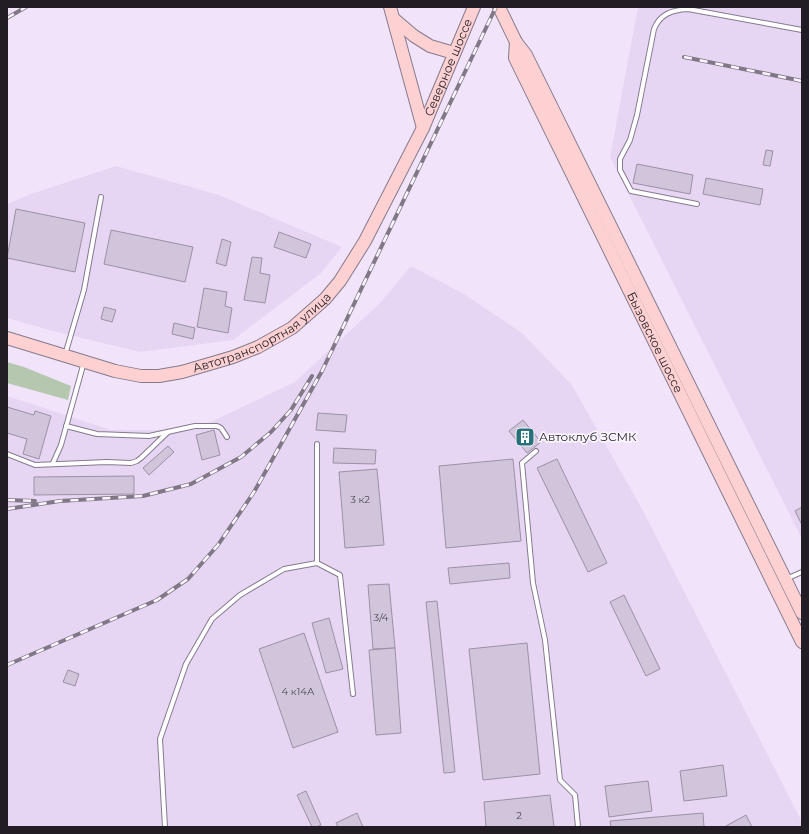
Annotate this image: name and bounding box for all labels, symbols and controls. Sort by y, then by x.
street label: Северное шоссе [421,16,475,118]
street label: Автотранспортная улица [191,289,334,375]
street label: Бызовское шоссе [624,289,686,395]
building icon: Автоклуб ЗСМК [514,426,536,448]
place label: Автоклуб ЗСМК [539,429,637,444]
house number: 3 к2 [350,493,370,506]
house number: 3/4 [374,611,389,624]
house number: 4 к14А [282,685,315,698]
house number: 2 [516,809,522,822]

